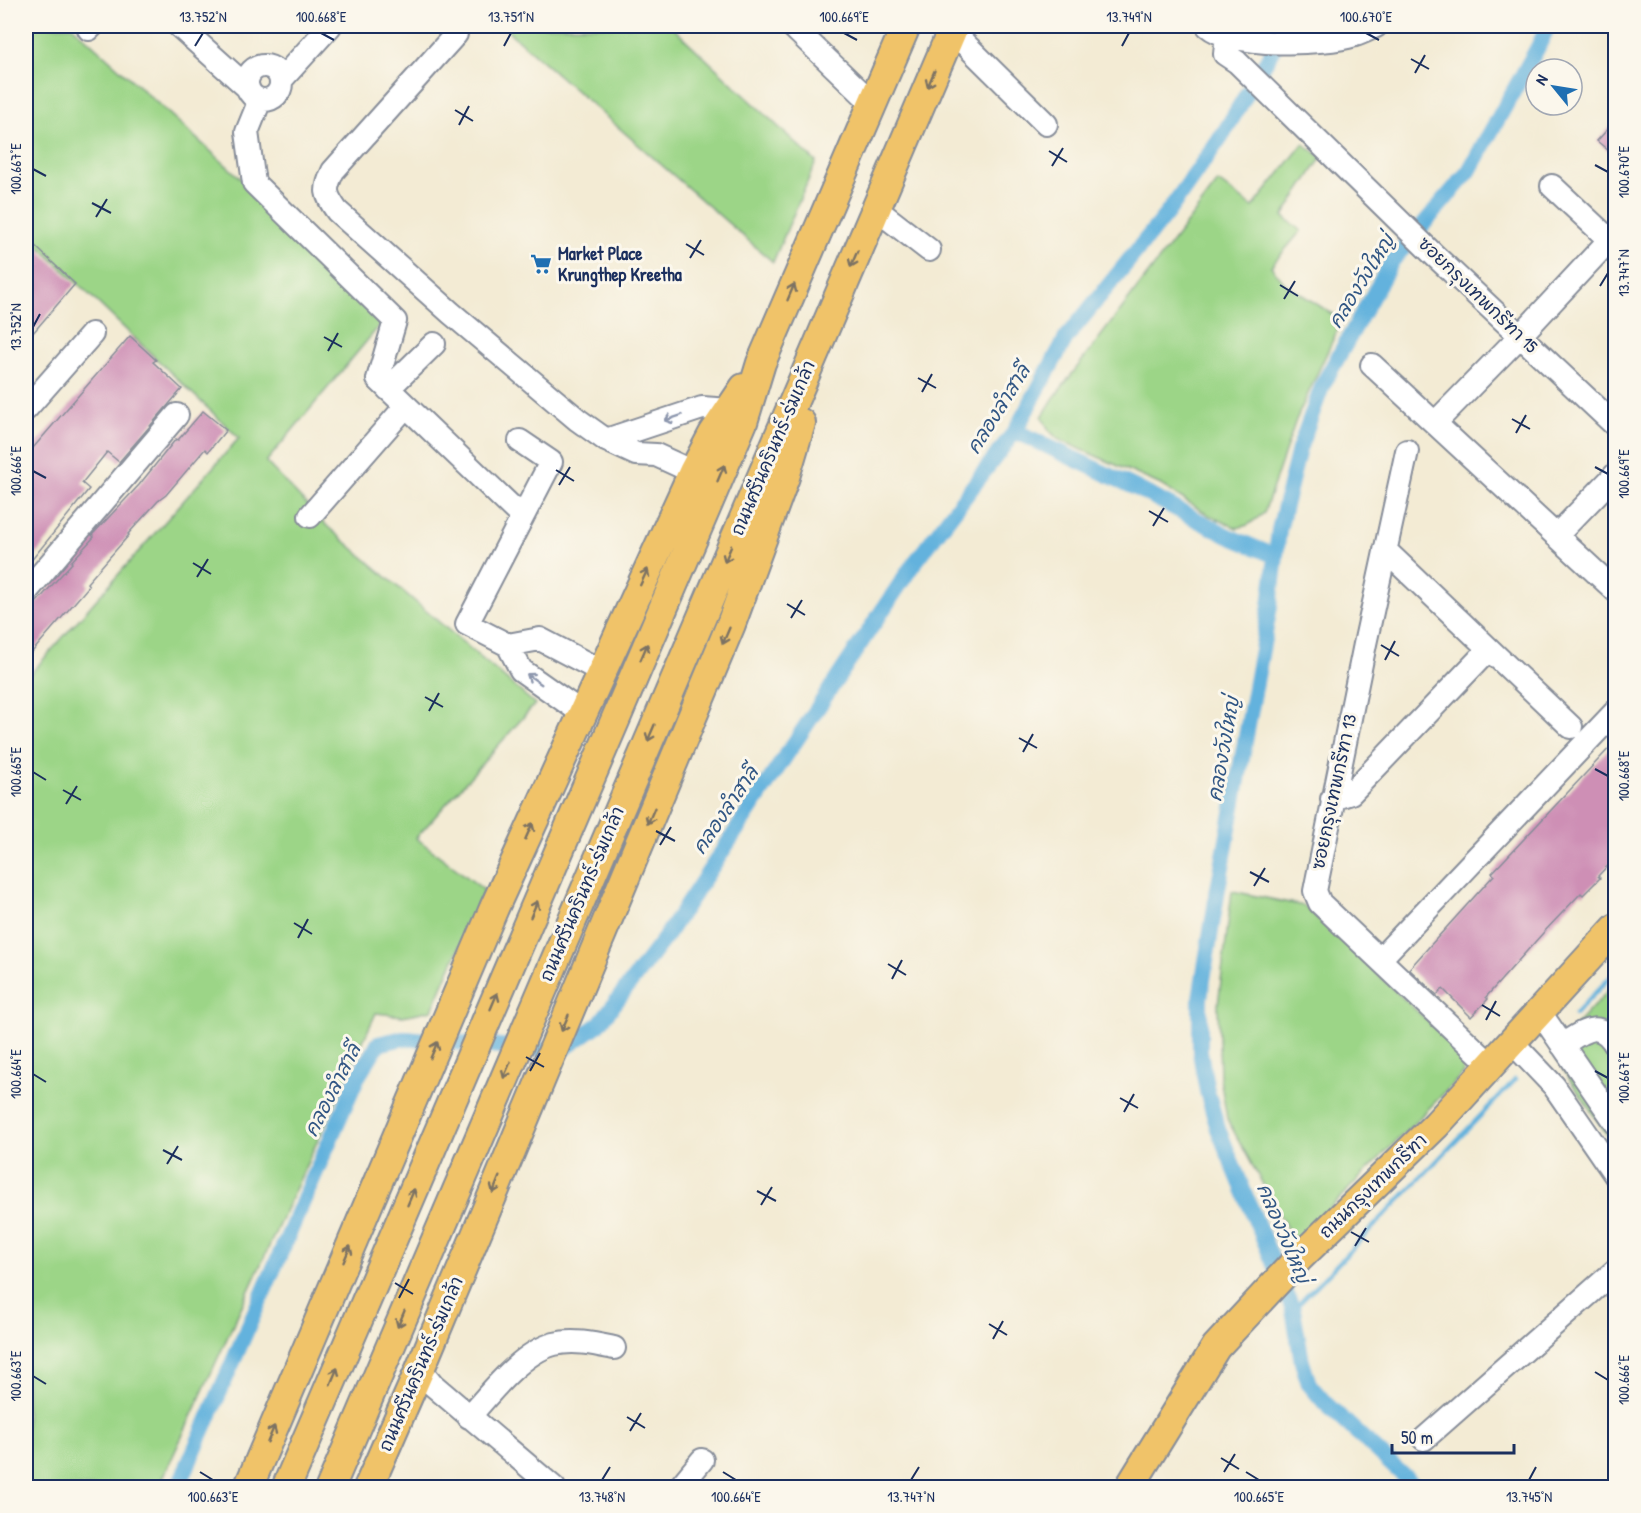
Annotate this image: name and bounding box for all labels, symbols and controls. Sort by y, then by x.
text: 13.752°N [179,6,227,27]
text: 100.668°E [296,6,347,27]
text: 13.751°N [488,6,534,27]
text: 100.669°E [819,6,869,27]
text: 13.749°N [1106,6,1152,27]
text: 100.670°E [1340,6,1393,27]
north arrow [1524,57,1584,117]
one-way arrow [925,70,936,88]
text: N [1529,70,1553,89]
text: 100.667°E [5,143,26,195]
text: 100.670°E [1613,145,1634,198]
water label: คลองวังใหญ่ [1321,225,1402,333]
street label: ซอยกรุงเทพกรีฑา 15 [1412,231,1544,360]
place label: Market Place Krungthep Kreetha [558,241,683,288]
one-way arrow [848,249,860,267]
text: 13.747°N [1613,249,1634,297]
supermarket icon: Market Place Krungthep Kreetha [529,252,553,276]
one-way arrow [786,283,798,301]
text: 13.752°N [5,303,26,351]
water label: คลองลำสาลี [959,355,1038,459]
street label: ถนนศรีนครินทร์-ร่มเกล้า [724,357,821,539]
one-way arrow [664,413,683,424]
text: 100.666°E [5,446,26,496]
text: 100.669°E [1613,449,1634,499]
one-way arrow [716,465,727,483]
one-way arrow [722,544,733,562]
one-way arrow [640,568,651,586]
one-way arrow [720,627,731,645]
one-way arrow [639,644,650,662]
one-way arrow [527,673,543,685]
water label: คลองวังใหญ่ [1200,690,1246,803]
street label: ซอยกรุงเทพกรีฑา 13 [1305,712,1364,872]
one-way arrow [645,724,656,742]
text: 100.665°E [5,746,26,797]
text: 100.668°E [1613,750,1634,801]
water label: คลองลำสาลี [685,757,766,859]
street label: ถนนศรีนครินทร์-ร่มเกล้า [533,803,630,985]
one-way arrow [645,807,656,825]
one-way arrow [524,822,535,841]
one-way arrow [529,900,540,918]
one-way arrow [489,992,500,1011]
one-way arrow [558,1013,570,1031]
water label: คลองลำสาลี [297,1035,368,1141]
one-way arrow [429,1042,440,1060]
text: 100.664°E [5,1049,26,1099]
text: 100.667°E [1613,1052,1634,1104]
one-way arrow [501,1061,512,1079]
street label: ถนนกรุงเทพกรีฑา [1313,1128,1433,1245]
one-way arrow [490,1175,501,1194]
water label: คลองวังใหญ่ [1251,1179,1319,1291]
one-way arrow [406,1188,417,1206]
one-way arrow [342,1246,353,1264]
street label: ถนนศรีนครินทร์-ร่มเกล้า [372,1273,469,1455]
one-way arrow [395,1309,406,1328]
text: 100.663°E [5,1350,26,1401]
text: 100.666°E [1613,1355,1634,1405]
one-way arrow [329,1367,340,1385]
scale bar [1392,1417,1514,1455]
one-way arrow [266,1425,277,1443]
text: 50 m [1401,1425,1433,1450]
text: 100.663°E [188,1486,239,1507]
text: 13.748°N [579,1486,625,1507]
text: 100.664°E [711,1486,761,1507]
text: 13.747°N [887,1486,935,1507]
text: 100.665°E [1234,1486,1285,1507]
text: 13.745°N [1506,1486,1552,1507]

